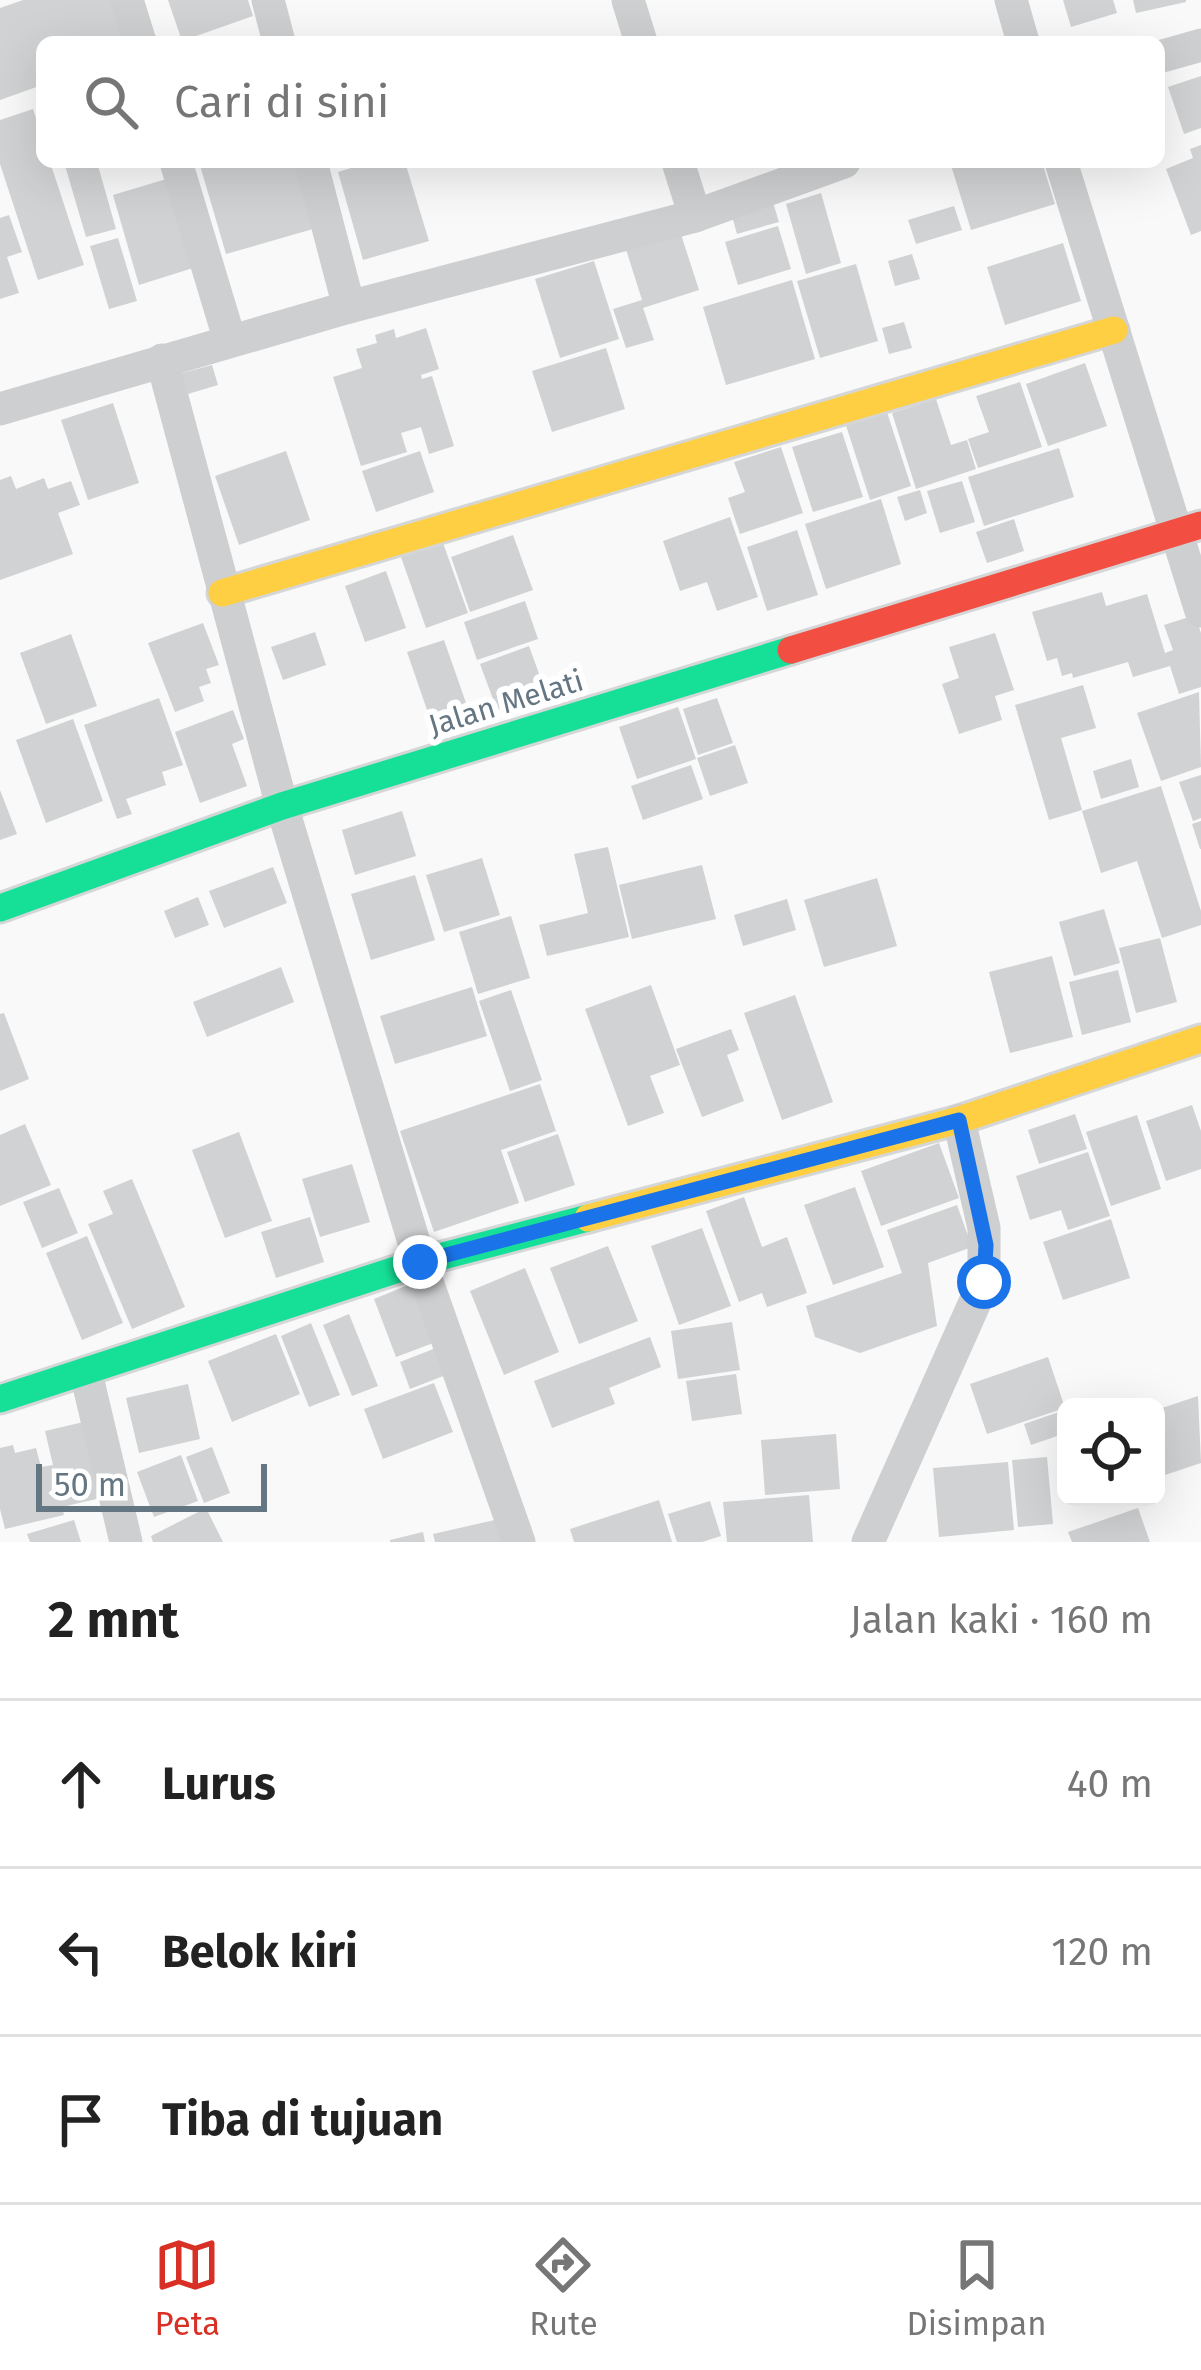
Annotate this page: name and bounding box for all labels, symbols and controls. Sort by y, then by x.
search box [36,36,1165,168]
icon: search [78,69,144,135]
text: Cari di sini [174,75,390,129]
street label: Jalan Melati [424,662,588,744]
route end [393,1235,447,1289]
route start [957,1255,1011,1309]
map controls [1057,1398,1165,1506]
button: locate [1057,1398,1165,1506]
scale bar [36,1458,267,1511]
text: 50 m [54,1465,126,1505]
text: 2 mnt [48,1589,179,1651]
text: Jalan kaki · 160 m [850,1597,1153,1643]
icon: ahead [48,1751,114,1817]
text: Lurus [162,1757,276,1811]
text: 40 m [1067,1761,1153,1807]
icon: left [48,1919,114,1985]
text: Belok kiri [162,1925,358,1979]
text: 120 m [1051,1929,1153,1975]
icon: arrive [48,2087,114,2153]
text: Tiba di tujuan [162,2093,443,2147]
tab: Peta [154,2232,220,2344]
tab: Rute [529,2232,598,2344]
tab: Disimpan [906,2232,1047,2344]

